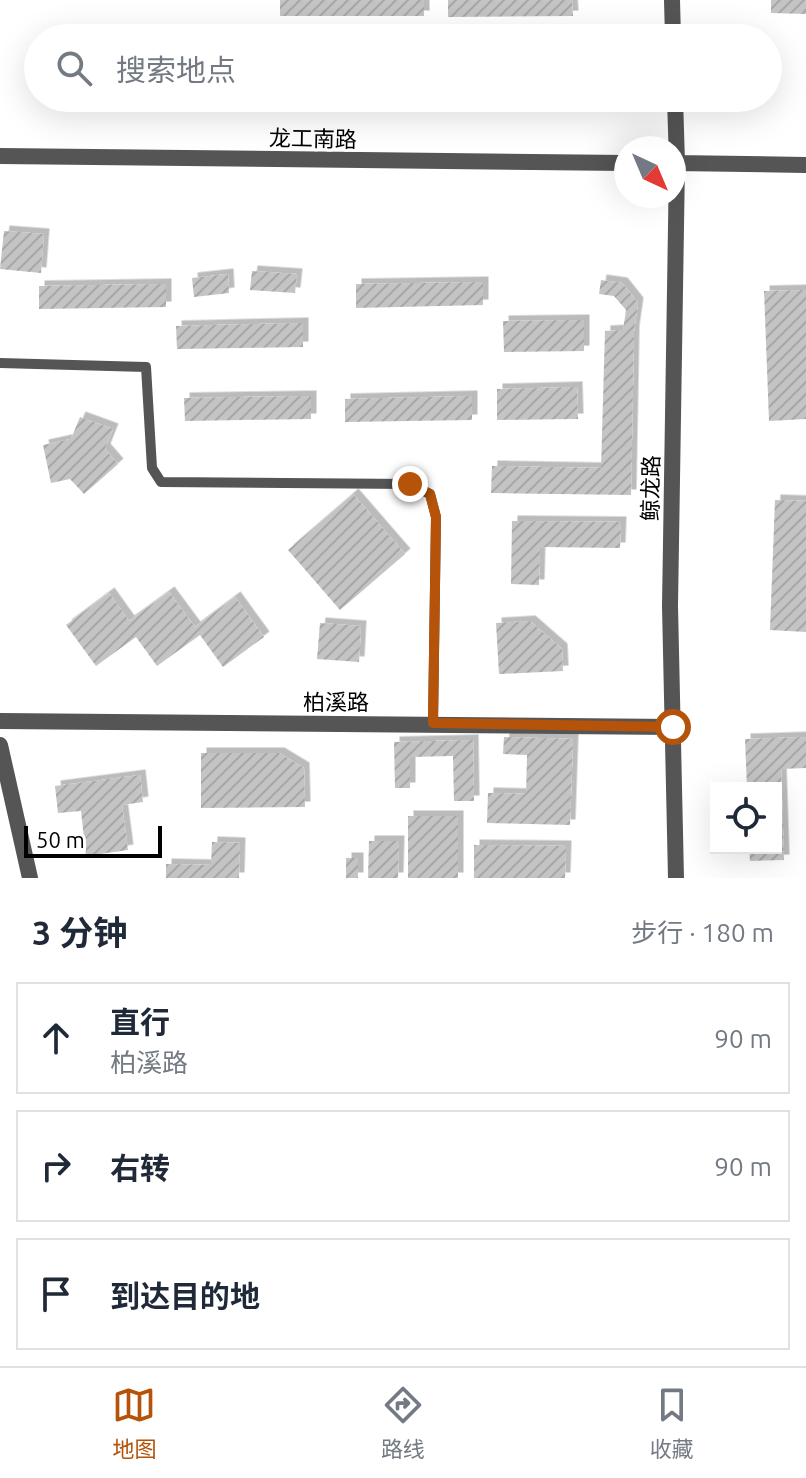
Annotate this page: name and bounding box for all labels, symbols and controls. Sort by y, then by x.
search box [24,24,782,112]
icon: search [52,46,96,90]
text: 搜索地点 [116,53,236,87]
street label: 龙工南路 [269,125,357,151]
north arrow [614,136,686,208]
street label: 鲸龙路 [637,455,663,521]
route end [392,466,428,502]
street label: 柏溪路 [303,689,369,714]
route start [655,709,691,745]
map controls [710,782,782,854]
button: locate [710,782,782,854]
scale bar [24,822,162,858]
text: 50 m [36,827,85,852]
text: 3 分钟 [32,913,127,951]
text: 步行 · 180 m [631,918,774,947]
text: 直行 [110,1005,170,1039]
icon: ahead [34,1016,78,1060]
text: 90 m [714,1024,772,1053]
text: 柏溪路 [110,1048,188,1077]
icon: right [34,1144,78,1188]
text: 右转 [110,1151,170,1185]
text: 90 m [714,1152,772,1181]
icon: arrive [34,1272,78,1316]
text: 到达目的地 [110,1279,260,1313]
tab: 地图 [112,1383,156,1463]
tab: 路线 [381,1383,425,1463]
tab: 收藏 [650,1383,694,1463]

